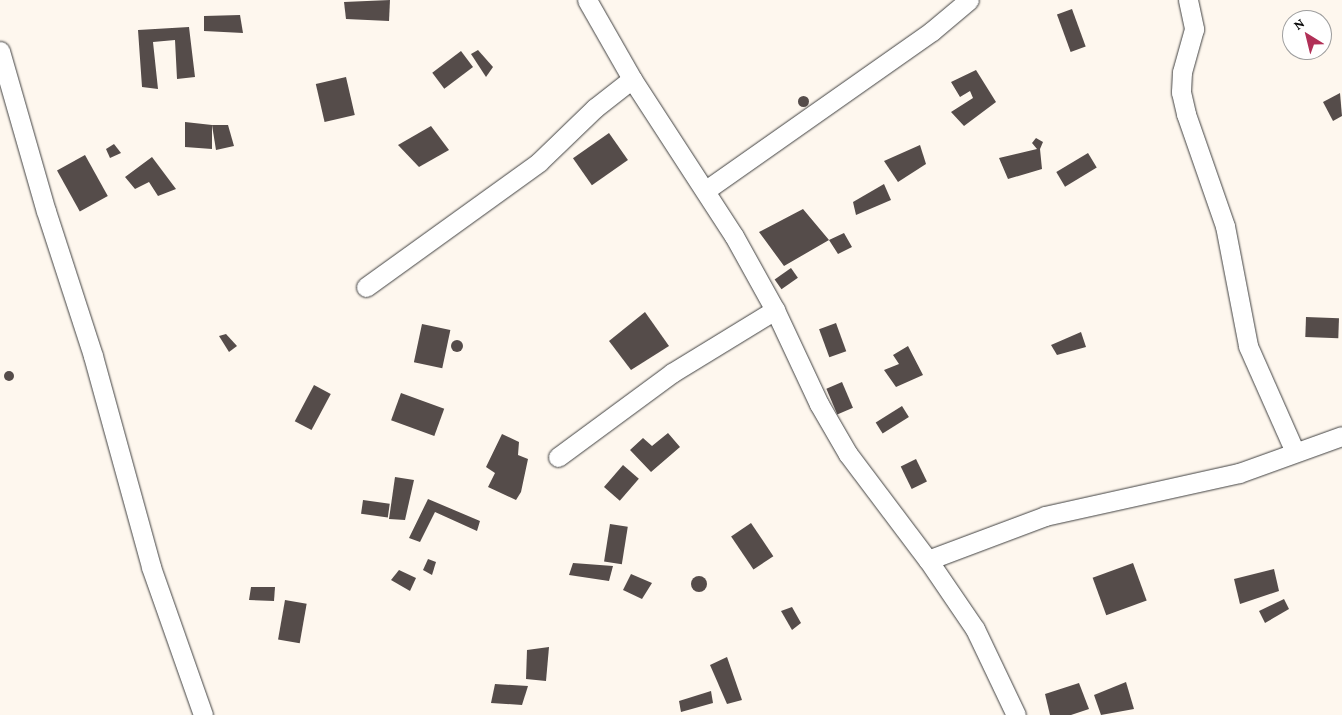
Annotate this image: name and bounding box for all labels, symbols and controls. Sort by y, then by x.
north arrow [1282,10,1332,60]
text: N [1290,14,1307,33]

